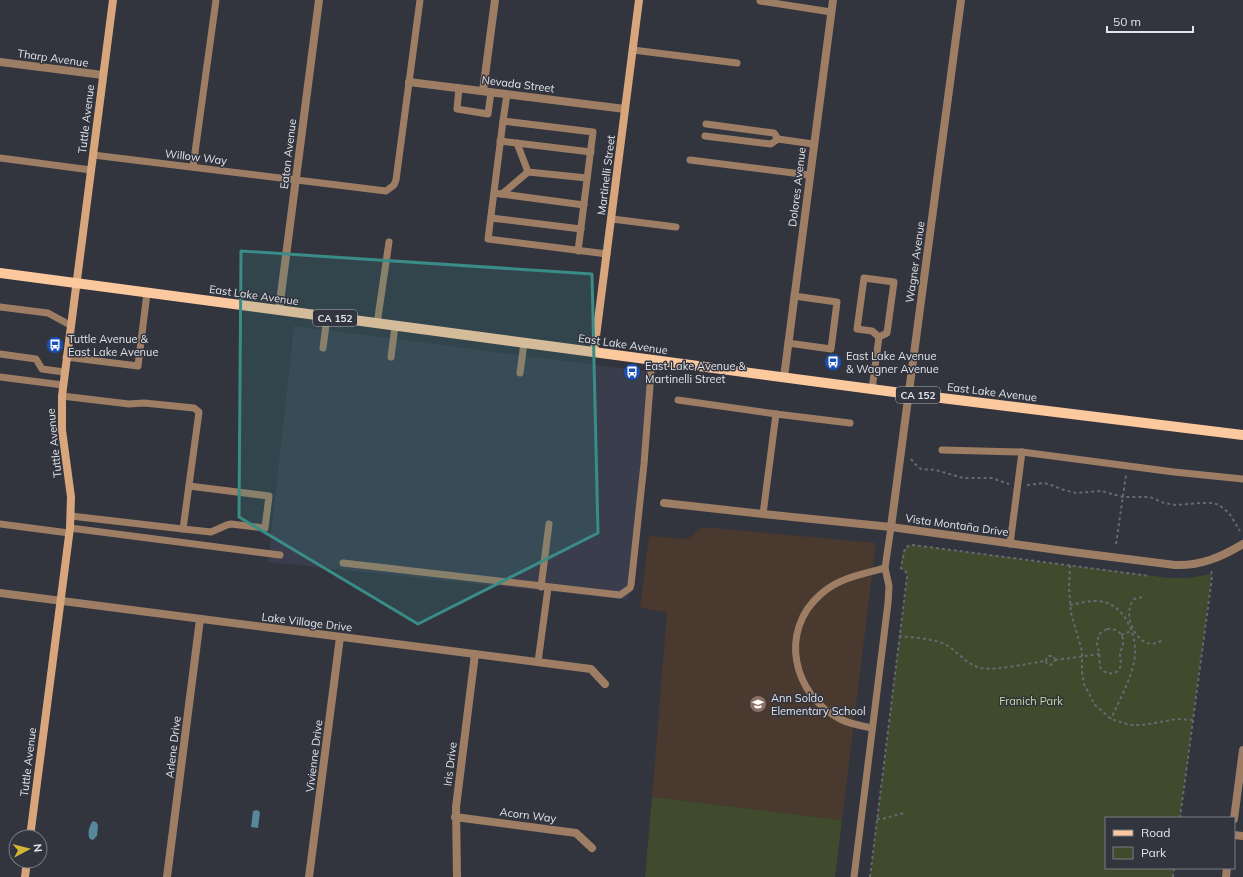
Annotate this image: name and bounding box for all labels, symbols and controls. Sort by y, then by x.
scale bar [1107,8,1193,34]
text: 50 m [1113,14,1141,29]
street label: Tharp Avenue [17,46,89,70]
street label: Nevada Street [481,73,555,95]
street label: Tuttle Avenue [75,84,97,154]
street label: Eaton Avenue [277,118,299,190]
street label: Martinelli Street [594,134,618,216]
street label: Willow Way [164,146,228,168]
street label: Dolores Avenue [785,146,809,228]
street label: Wagner Avenue [902,220,928,304]
street label: East Lake Avenue [208,282,300,308]
road number: CA 152 [313,310,357,326]
street label: East Lake Avenue [577,331,669,357]
place label: Tuttle Avenue & East Lake Avenue [68,332,158,359]
bus stop icon: Tuttle Avenue & East Lake Avenue [45,335,65,355]
place label: East Lake Avenue & Wagner Avenue [846,349,939,376]
bus stop icon: East Lake Avenue & Wagner Avenue [823,352,843,372]
place label: East Lake Avenue & Martinelli Street [645,359,746,386]
bus stop icon: East Lake Avenue & Martinelli Street [622,362,642,382]
street label: East Lake Avenue [946,380,1038,404]
road number: CA 152 [896,387,940,403]
street label: Tuttle Avenue [43,408,65,478]
street label: Vista Montaña Drive [904,511,1010,539]
street label: Lake Village Drive [261,609,353,635]
place label: Ann Soldo Elementary School [771,691,866,718]
school or university icon: Ann Soldo Elementary School [748,694,768,714]
park label: Franich Park [999,694,1063,708]
street label: Arlene Drive [162,715,184,779]
street label: Vivienne Drive [303,719,325,793]
street label: Tuttle Avenue [17,727,39,797]
street label: Iris Drive [440,741,460,787]
street label: Acorn Way [499,805,557,825]
legend [1105,817,1235,869]
text: Road [1141,825,1170,840]
north arrow [8,829,48,869]
text: N [30,843,45,853]
text: Park [1141,845,1167,860]

